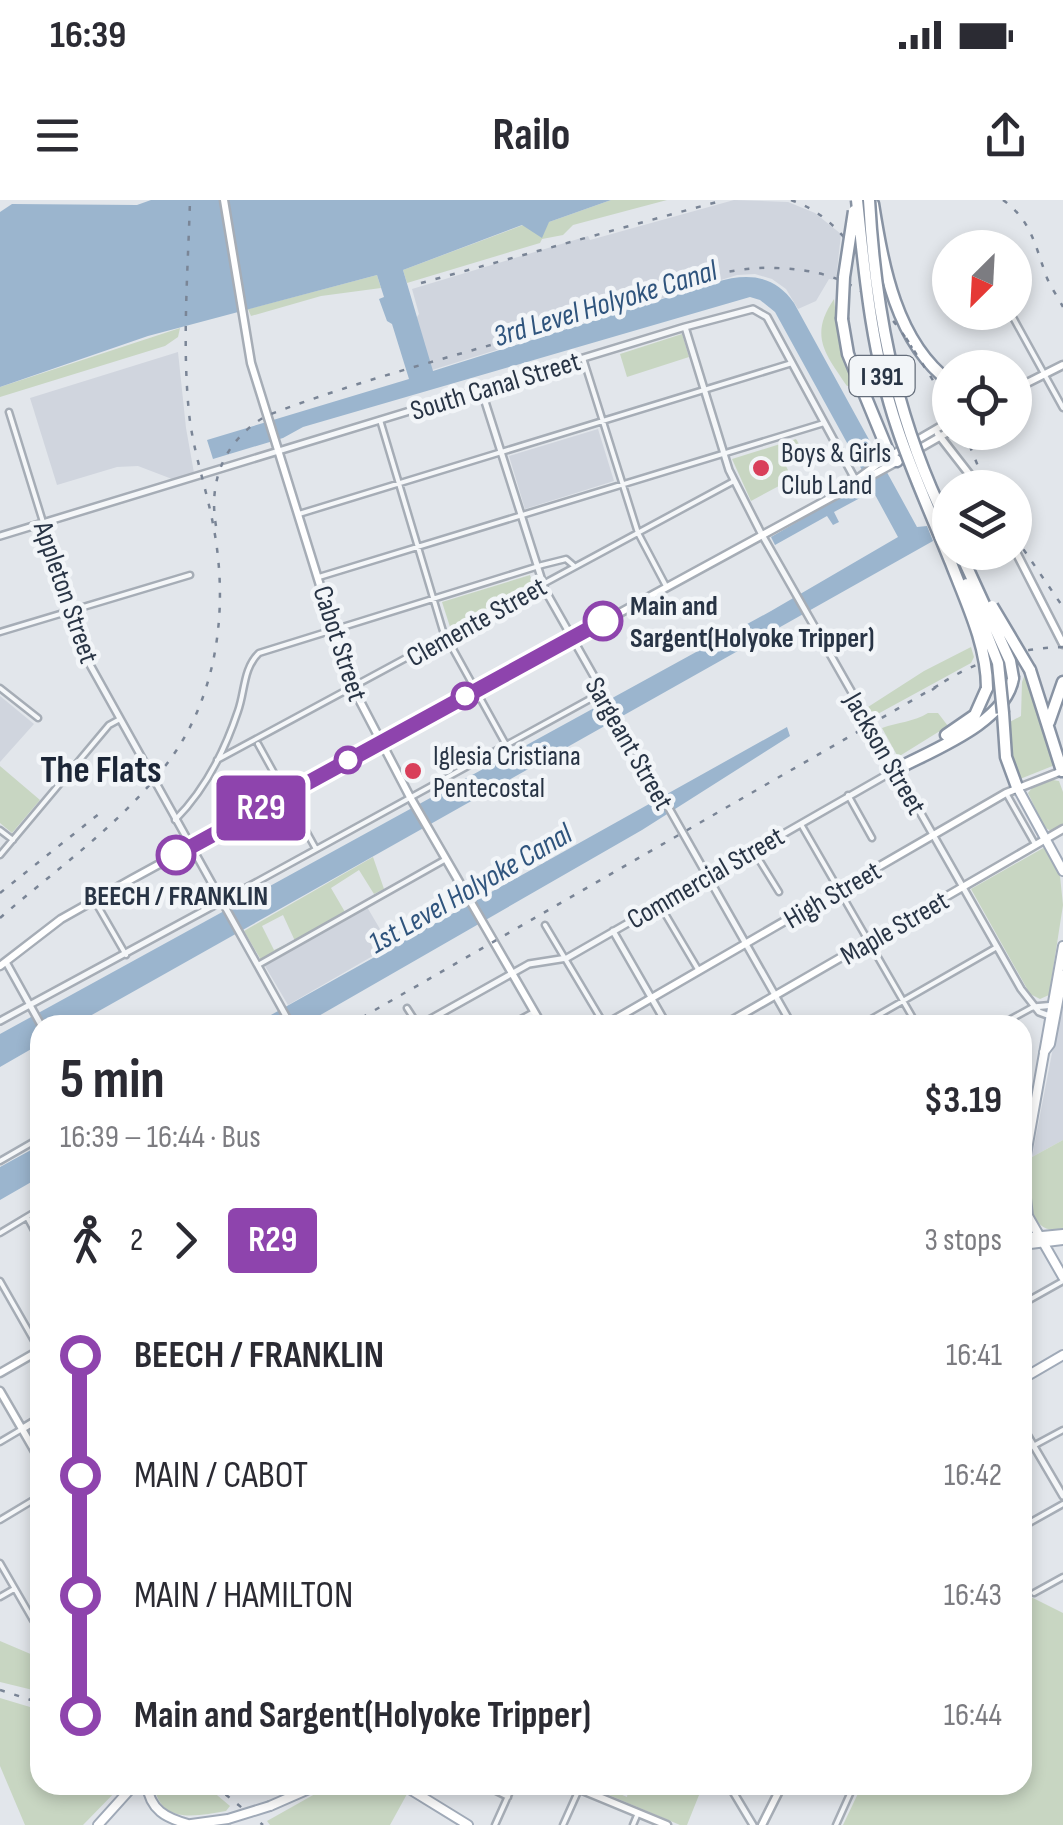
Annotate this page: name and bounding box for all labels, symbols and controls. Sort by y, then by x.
text: 16:39 [50,13,126,58]
icon: menu [30,108,85,163]
text: Railo [493,108,570,163]
icon: share [978,108,1033,163]
north arrow [932,230,1032,330]
map controls [932,230,1032,570]
water label: 3rd Level Holyoke Canal [489,252,723,355]
street label: South Canal Street [407,345,584,428]
button: locate [932,350,1032,450]
road number: I 391 [850,356,914,396]
place label: Boys & Girls Club Land [781,437,891,502]
marker: Boys & Girls Club Land [750,457,772,479]
button: layers [932,470,1032,570]
street label: Appleton Street [26,516,105,668]
street label: Clemente Street [401,570,552,674]
street label: Cabot Street [305,582,374,705]
place label: Main and Sargent(Holyoke Tripper) [630,590,875,655]
marker: Main and Sargent(Holyoke Tripper) [584,602,622,640]
street label: Sargeant Street [578,672,680,816]
unlabelled marker [452,683,478,709]
street label: Jackson Street [836,686,933,821]
place label: Iglesia Cristiana Pentecostal [433,740,581,805]
unlabelled marker [335,747,361,773]
district label: The Flats [40,748,162,793]
marker: Iglesia Cristiana Pentecostal [402,760,424,782]
line badge: R29 [204,776,318,840]
text: R29 [236,787,286,830]
water label: 1st Level Holyoke Canal [362,815,580,962]
street label: Commercial Street [621,820,790,937]
marker: BEECH / FRANKLIN [157,836,195,874]
street label: High Street [779,854,887,936]
place label: BEECH / FRANKLIN [84,880,268,913]
street label: Maple Street [835,884,955,972]
text: 5 min [60,1047,165,1114]
text: $3.19 [924,1078,1002,1123]
text: 16:39 – 16:44 · Bus [60,1118,261,1157]
icon: walk [60,1213,115,1268]
icon: forward [158,1213,213,1268]
text: R29 [248,1219,297,1262]
text: 2 [130,1221,143,1260]
text: 3 stops [924,1221,1002,1260]
text: BEECH / FRANKLIN [134,1333,384,1378]
text: 16:41 [946,1336,1002,1375]
text: MAIN / CABOT [134,1453,308,1498]
text: 16:42 [944,1456,1002,1495]
text: MAIN / HAMILTON [134,1573,353,1618]
text: 16:43 [944,1576,1002,1615]
text: Main and Sargent(Holyoke Tripper) [134,1693,591,1738]
text: 16:44 [944,1696,1002,1735]

